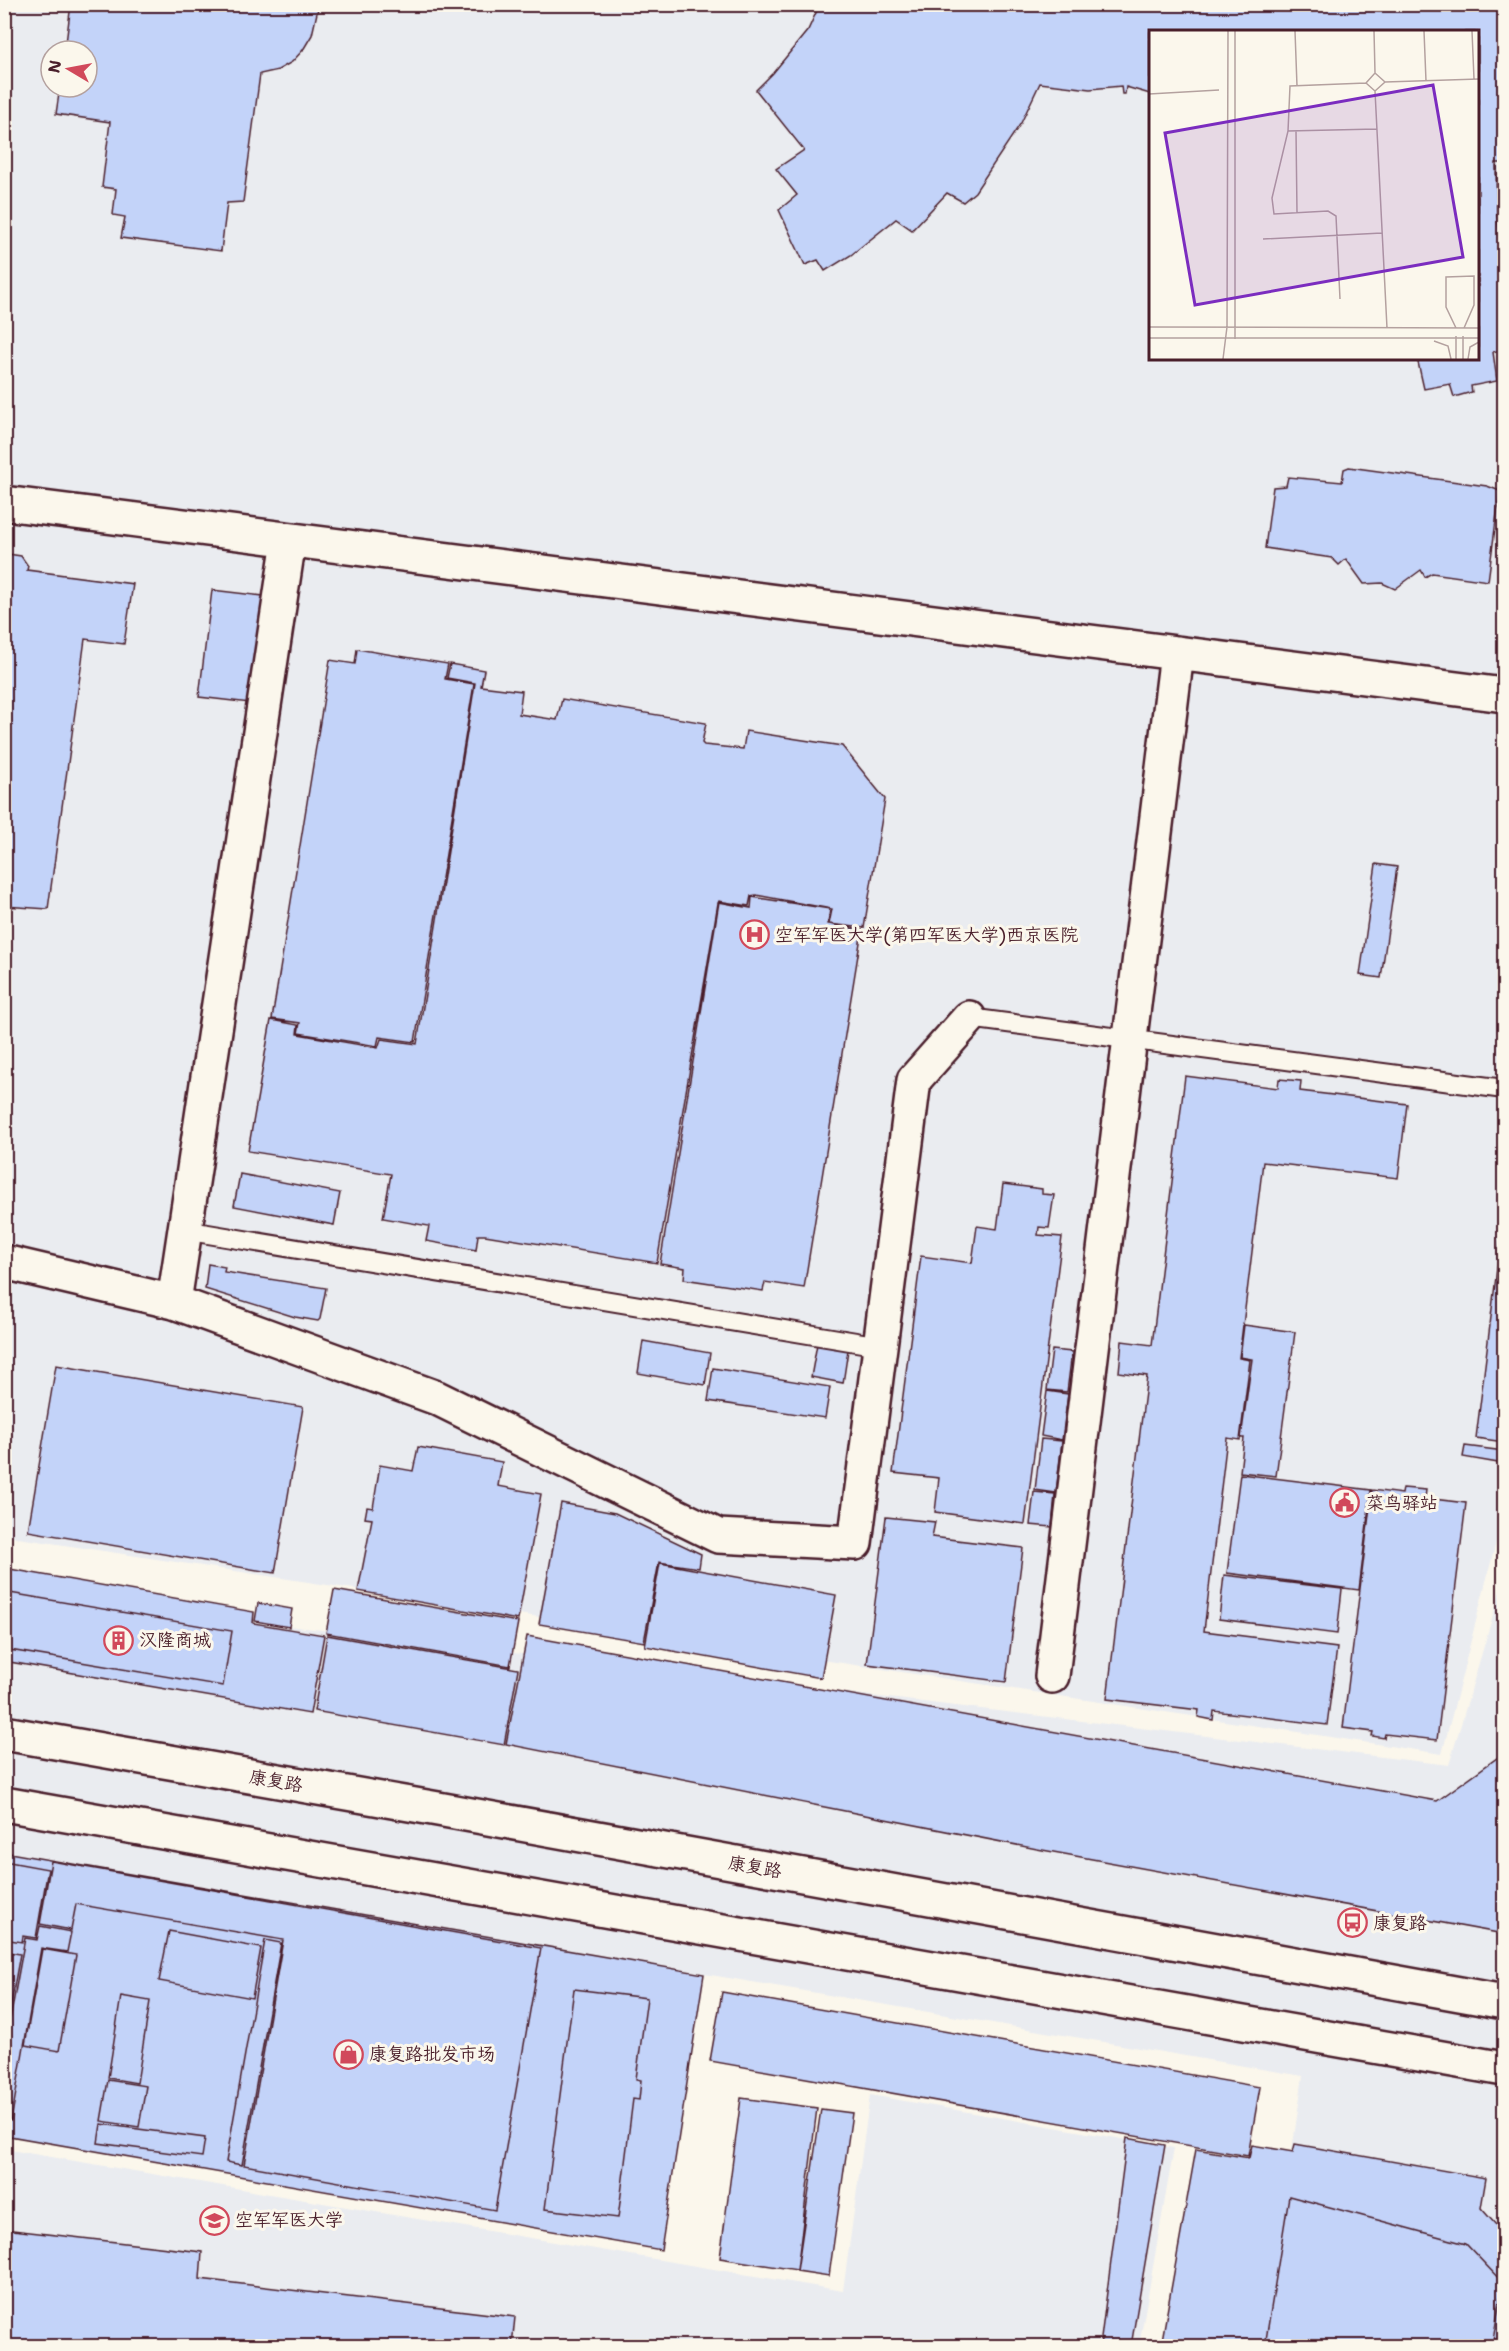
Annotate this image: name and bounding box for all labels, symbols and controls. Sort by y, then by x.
inset map [1149,30,1479,360]
north arrow [39,39,99,99]
text: N [43,58,66,75]
hospital icon: 空军军医大学(第四军医大学)西京医院 [738,919,770,951]
place label: 空军军医大学(第四军医大学)西京医院 [775,923,1078,947]
public building icon: 菜鸟驿站 [1329,1487,1361,1519]
place label: 菜鸟驿站 [1366,1491,1438,1515]
building icon: 汉隆商城 [102,1624,134,1656]
place label: 汉隆商城 [139,1628,211,1652]
street label: 康复路 [247,1764,305,1798]
street label: 康复路 [726,1850,784,1884]
bus stop icon: 康复路 [1336,1907,1368,1939]
place label: 康复路 [1373,1911,1427,1935]
shop icon: 康复路批发市场 [332,2038,364,2070]
place label: 康复路批发市场 [369,2042,495,2066]
school or university icon: 空军军医大学 [198,2204,230,2236]
place label: 空军军医大学 [235,2208,343,2232]

